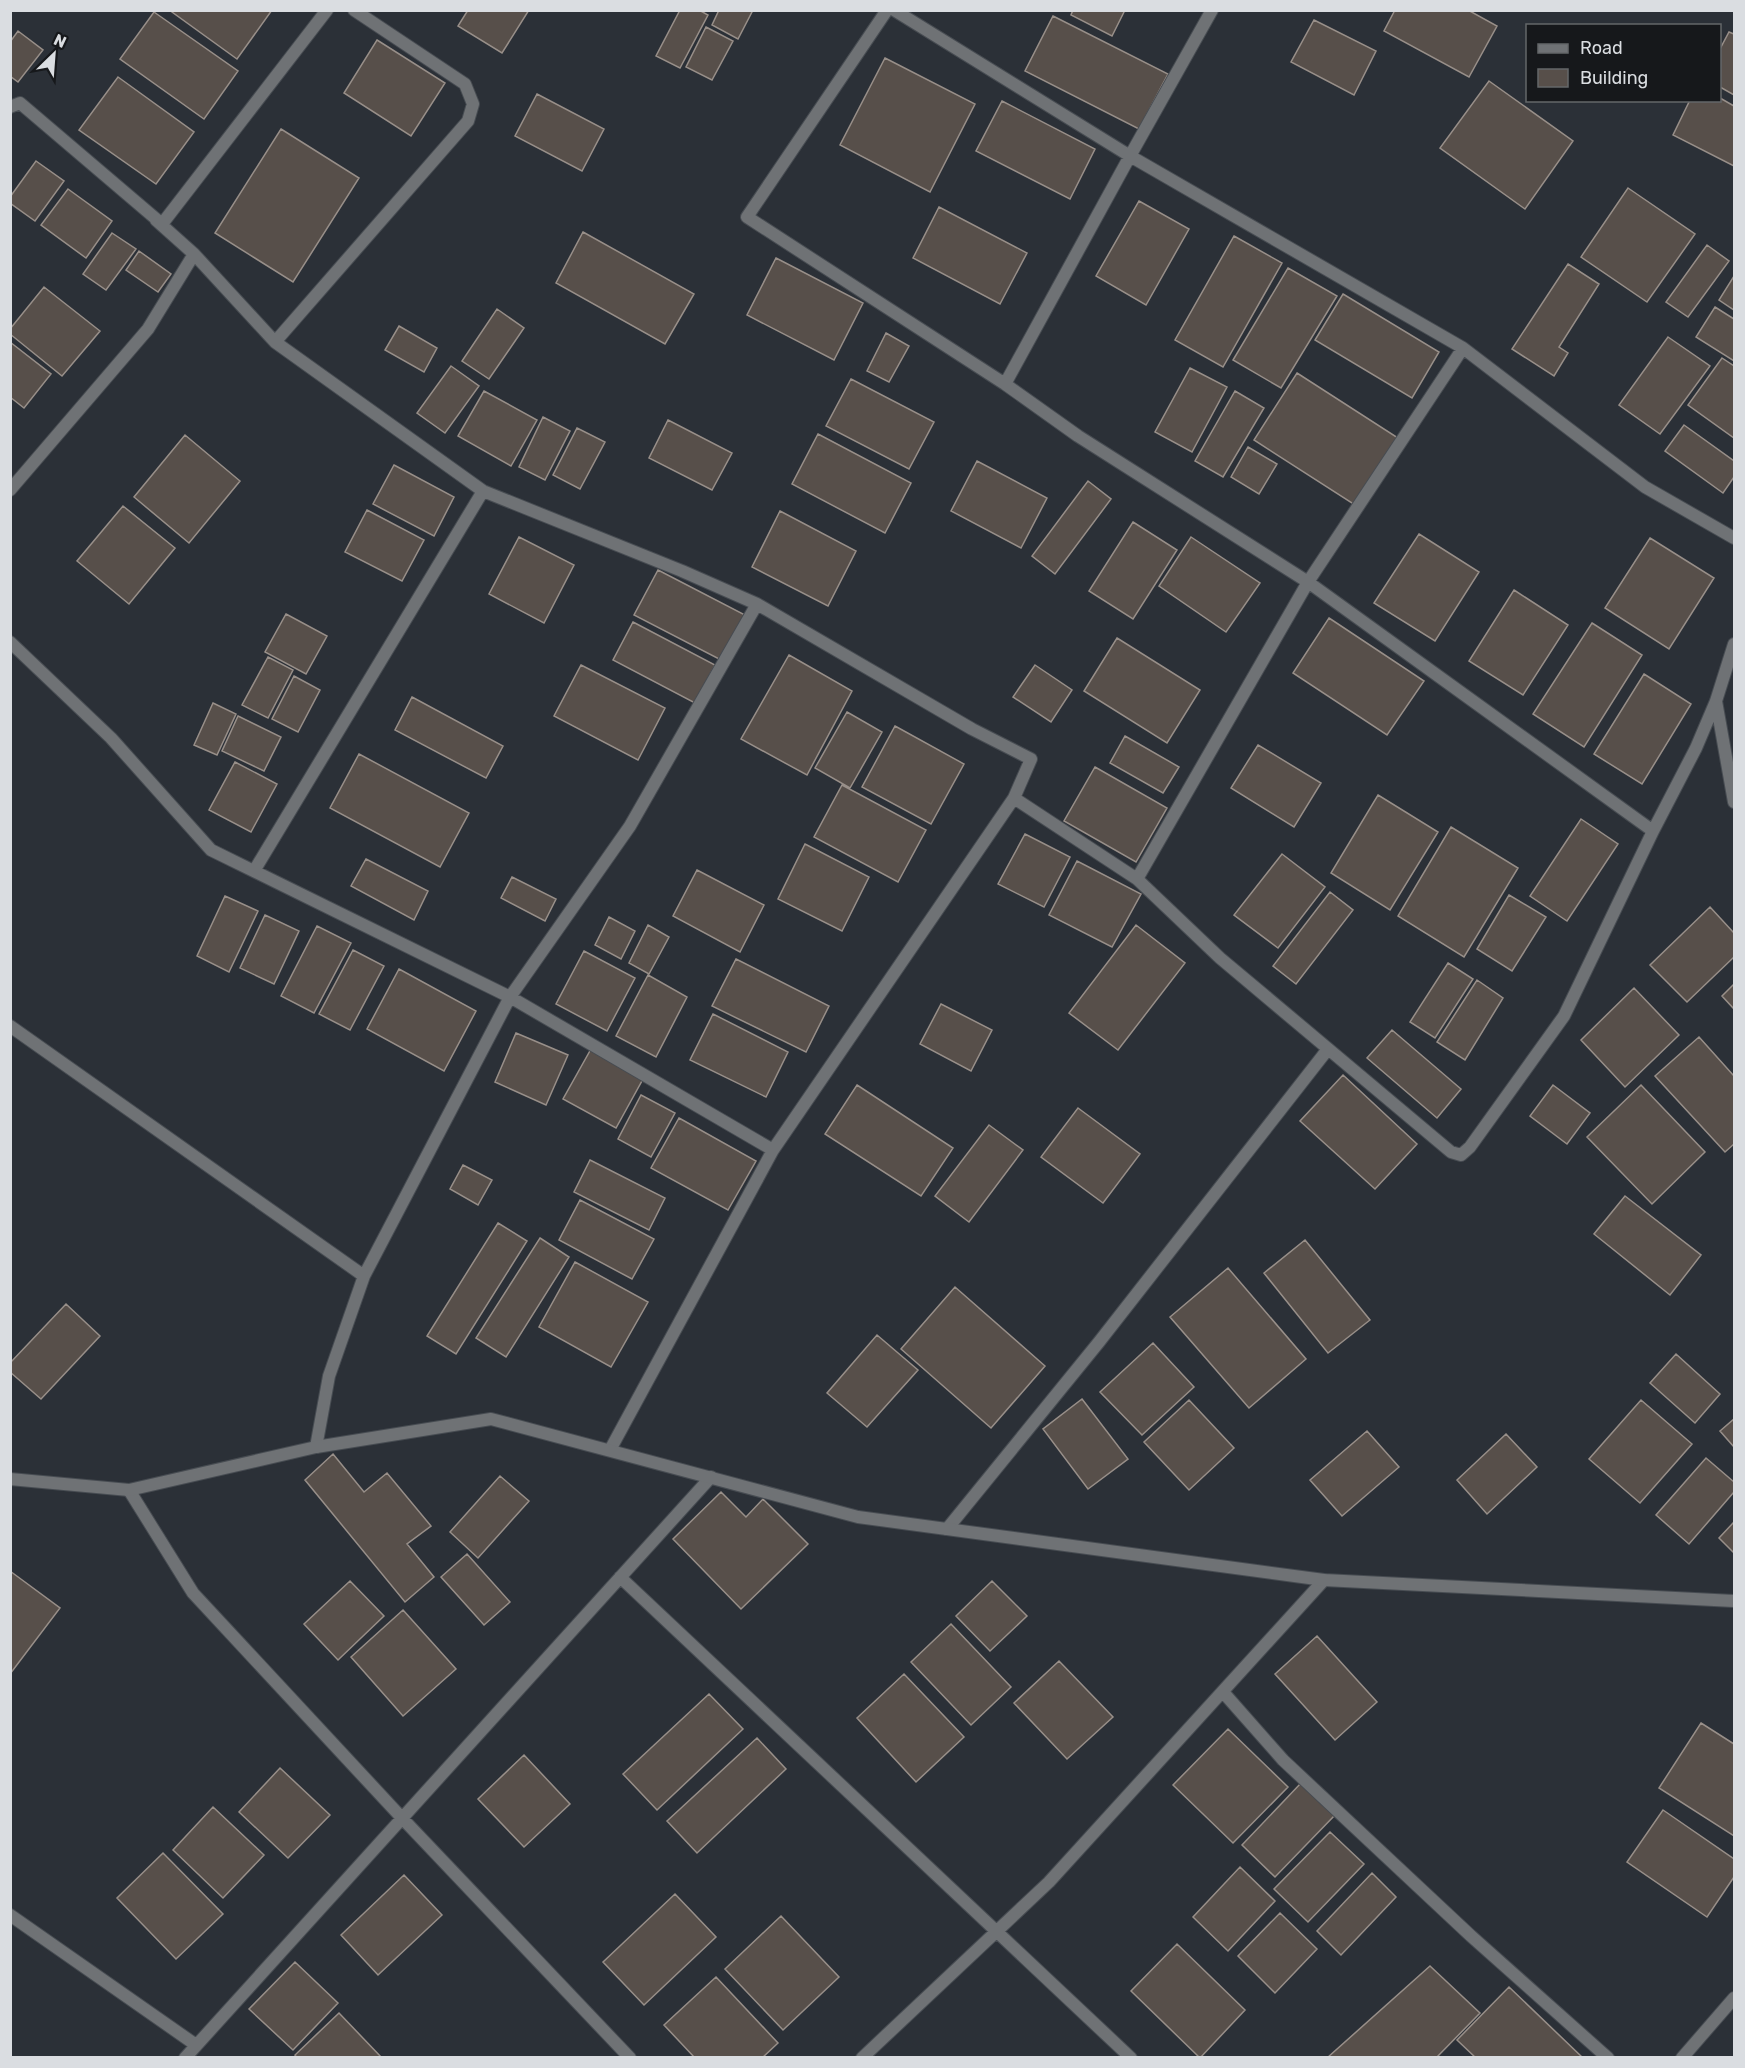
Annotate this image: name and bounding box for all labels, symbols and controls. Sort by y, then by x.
north arrow [24,24,84,84]
legend [1526,24,1721,102]
text: N [51,30,69,52]
text: Road [1580,37,1623,59]
text: Building [1580,67,1648,89]

